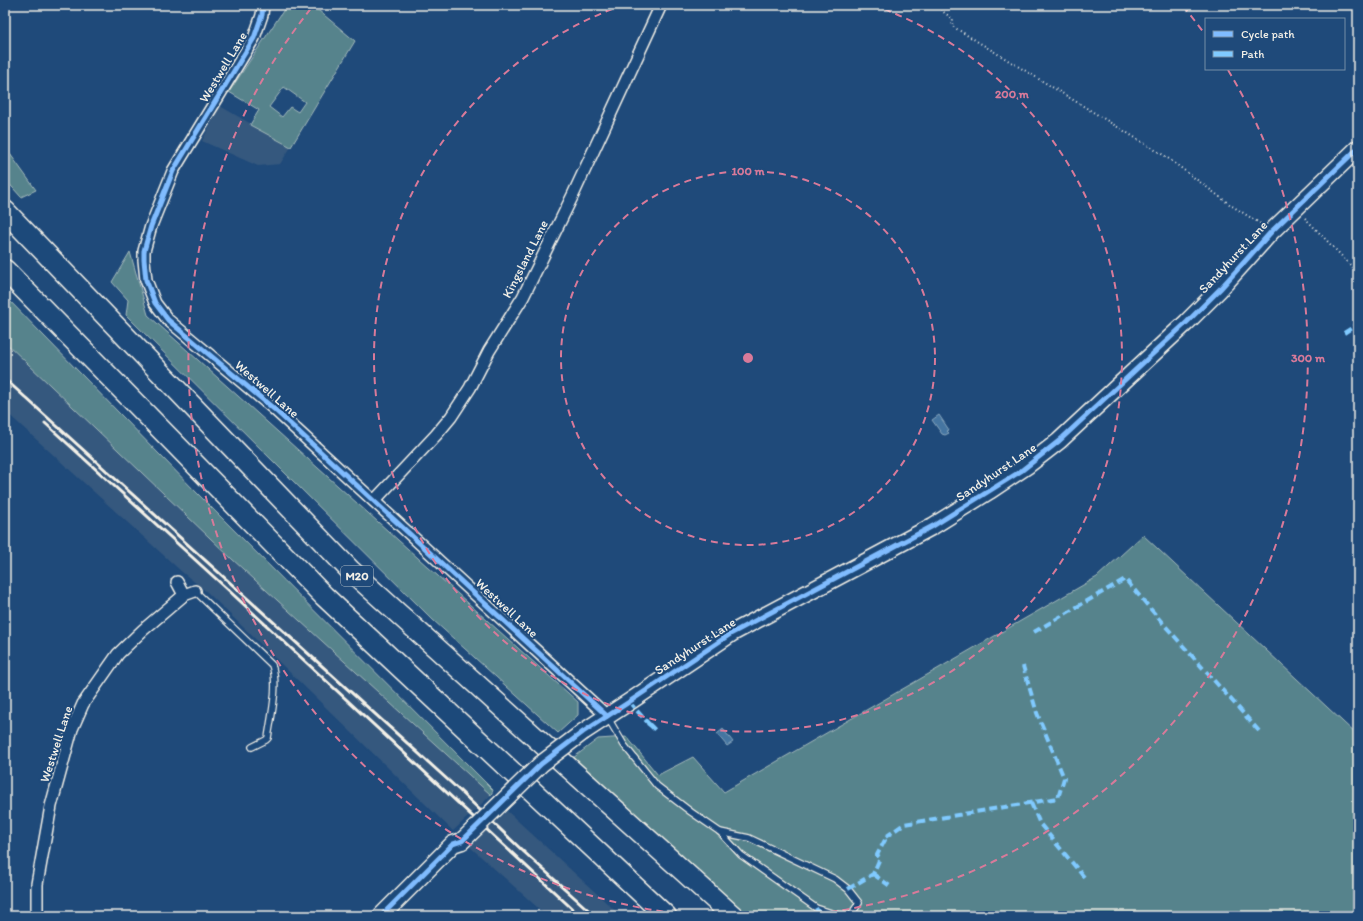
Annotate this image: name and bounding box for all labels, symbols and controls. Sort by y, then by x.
legend [1205,18,1345,70]
text: Cycle path [1241,27,1295,41]
street label: Westwell Lane [196,29,250,105]
text: Path [1241,47,1264,61]
text: 200 m [995,87,1030,101]
text: 100 m [731,164,765,178]
street label: Kingsland Lane [499,218,551,300]
street label: Sandyhurst Lane [1196,218,1270,296]
centre of rings [741,351,755,365]
text: 300 m [1291,351,1326,365]
street label: Westwell Lane [232,357,302,421]
street label: Sandyhurst Lane [953,440,1039,504]
road number: M20 [341,566,373,586]
street label: Westwell Lane [473,575,541,641]
street label: Sandyhurst Lane [652,614,738,678]
street label: Westwell Lane [37,704,75,784]

